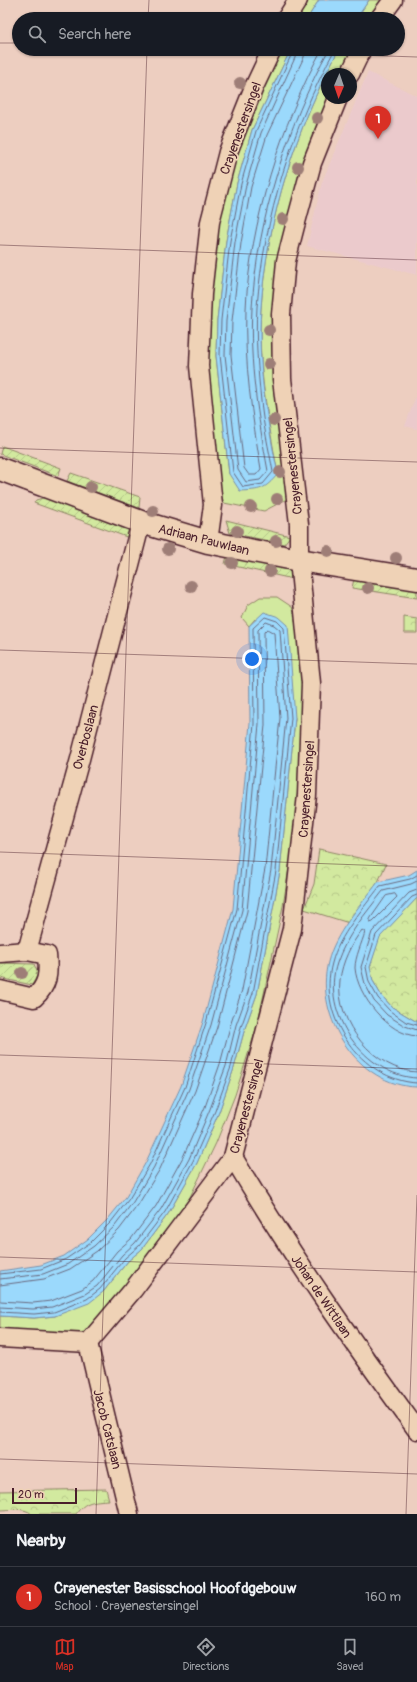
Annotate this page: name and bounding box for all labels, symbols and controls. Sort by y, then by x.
search box [12,12,405,56]
icon: search [26,23,48,45]
text: Search here [58,25,131,44]
north arrow [321,68,357,104]
street label: Crayenestersingel [217,80,265,177]
pin: 1 [365,106,391,139]
street label: Crayenestersingel [280,417,306,515]
street label: Adriaan Pauwlaan [156,521,251,559]
your location [242,649,262,669]
street label: Overboslaan [70,703,102,771]
street label: Crayenestersingel [296,740,318,838]
street label: Crayenestersingel [227,1057,267,1155]
street label: Johan de Wittlaan [287,1252,355,1341]
street label: Jacob Catslaan [89,1388,125,1471]
scale bar [12,1486,77,1505]
text: 20 m [18,1488,44,1501]
text: Nearby [16,1530,65,1551]
text: Crayenester Basisschool Hoofdgebouw [54,1579,296,1598]
text: 1 [26,1589,32,1605]
text: 160 m [365,1589,401,1605]
text: School · Crayenestersingel [54,1598,199,1614]
tab: Map [54,1636,76,1673]
tab: Directions [183,1636,229,1673]
tab: Saved [336,1636,363,1673]

